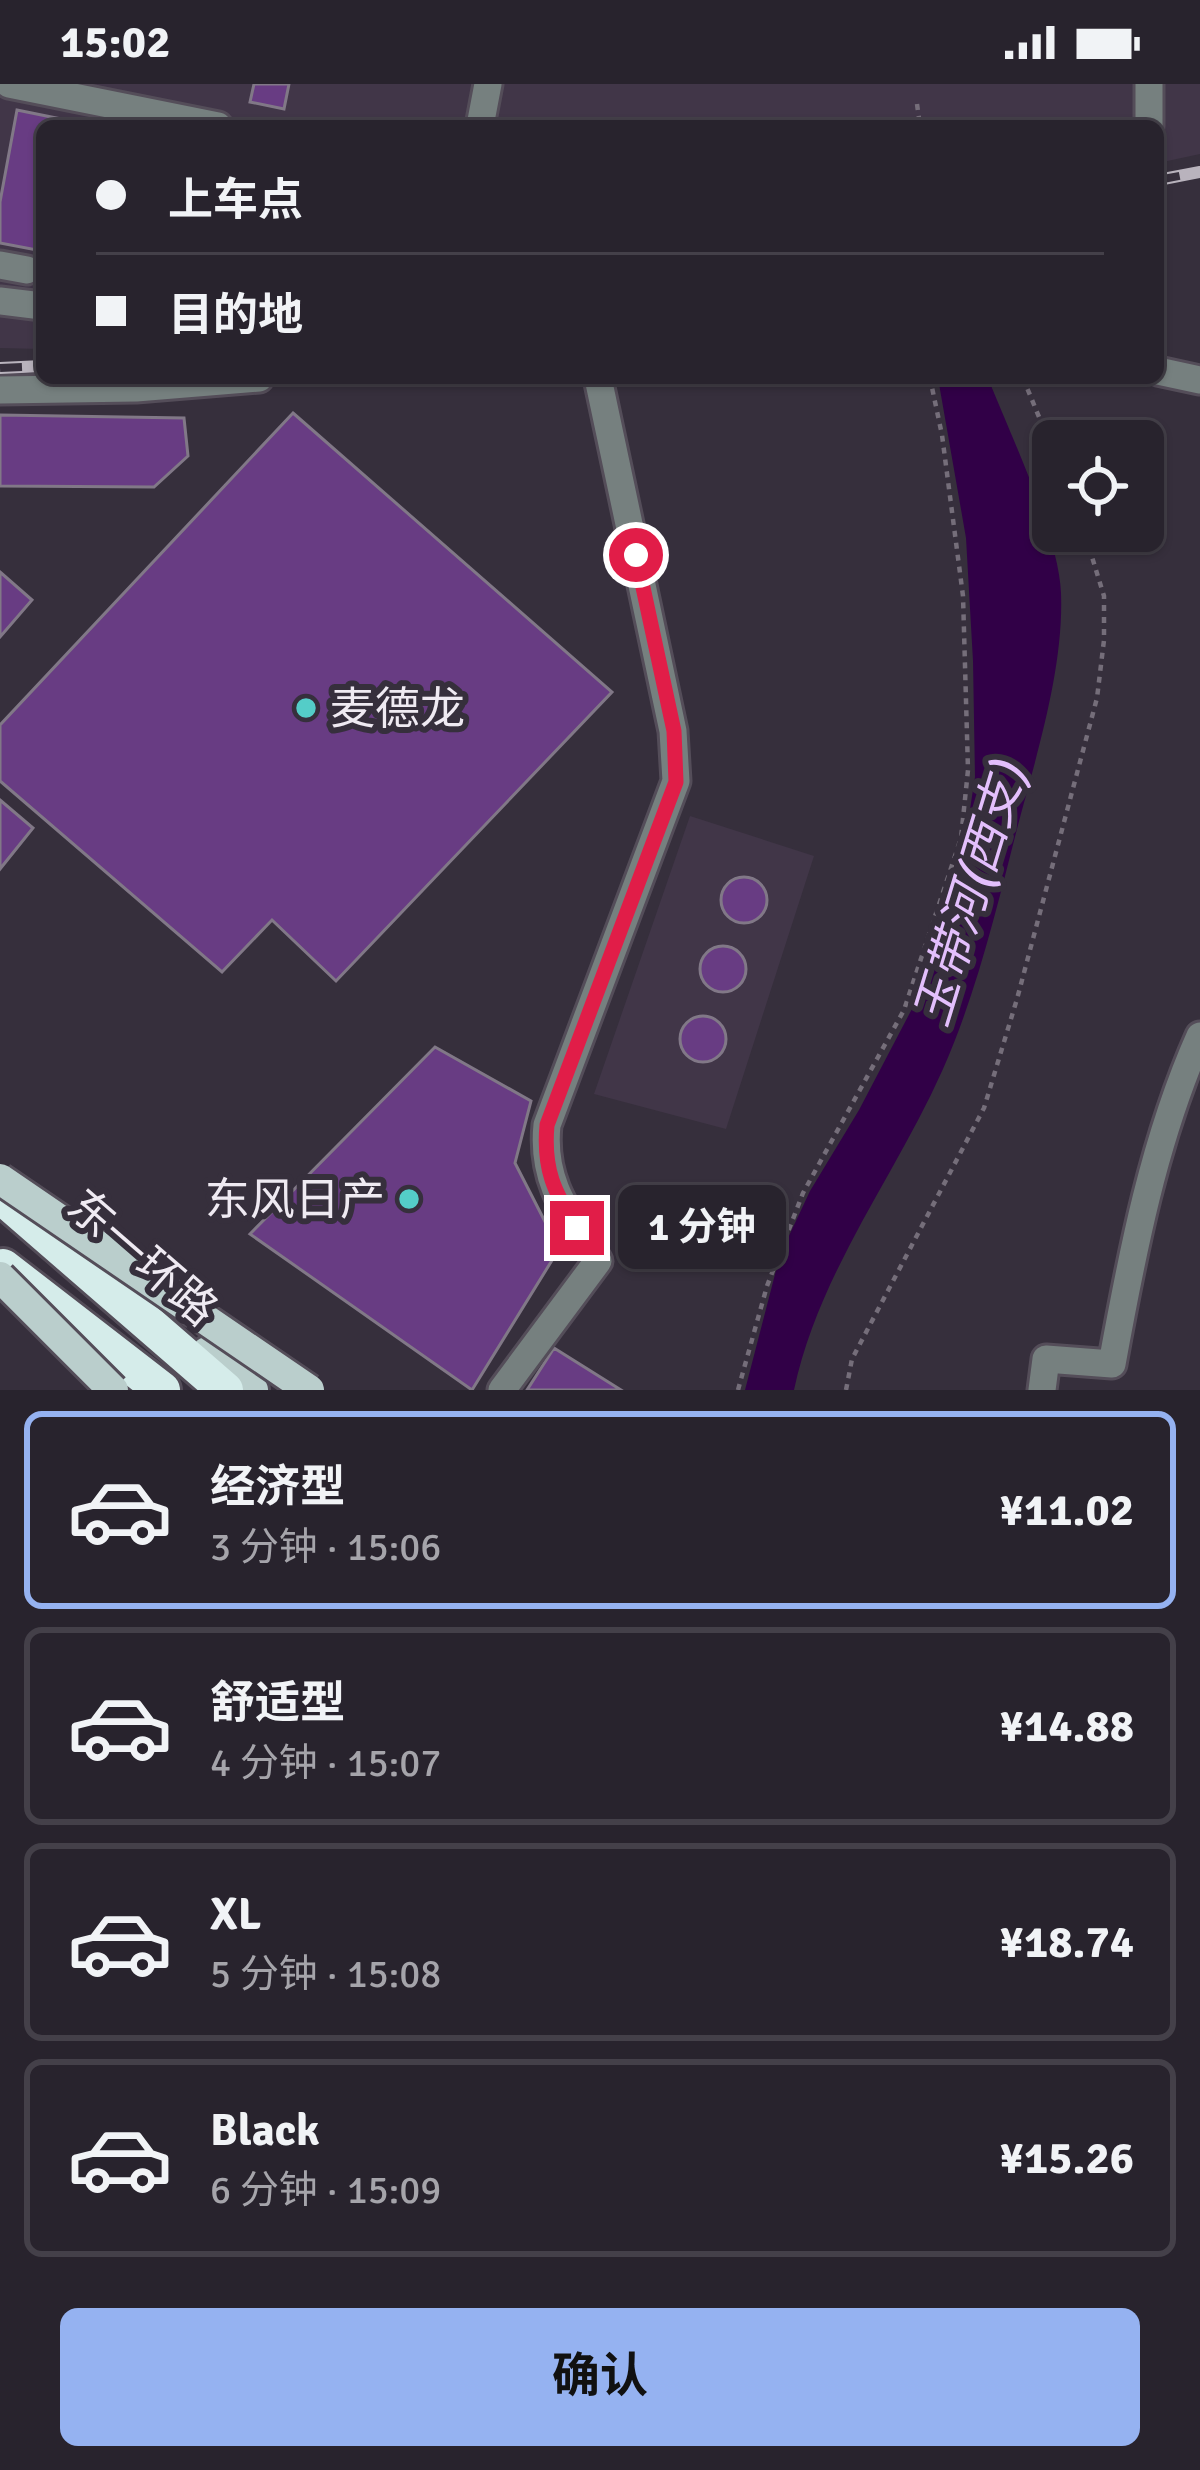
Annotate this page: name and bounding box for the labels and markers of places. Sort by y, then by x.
place label: 麦德龙 [330,682,465,737]
marker: 麦德龙 [293,695,319,721]
place label: 东风日产 [205,1173,385,1228]
marker: 东风日产 [396,1186,422,1212]

